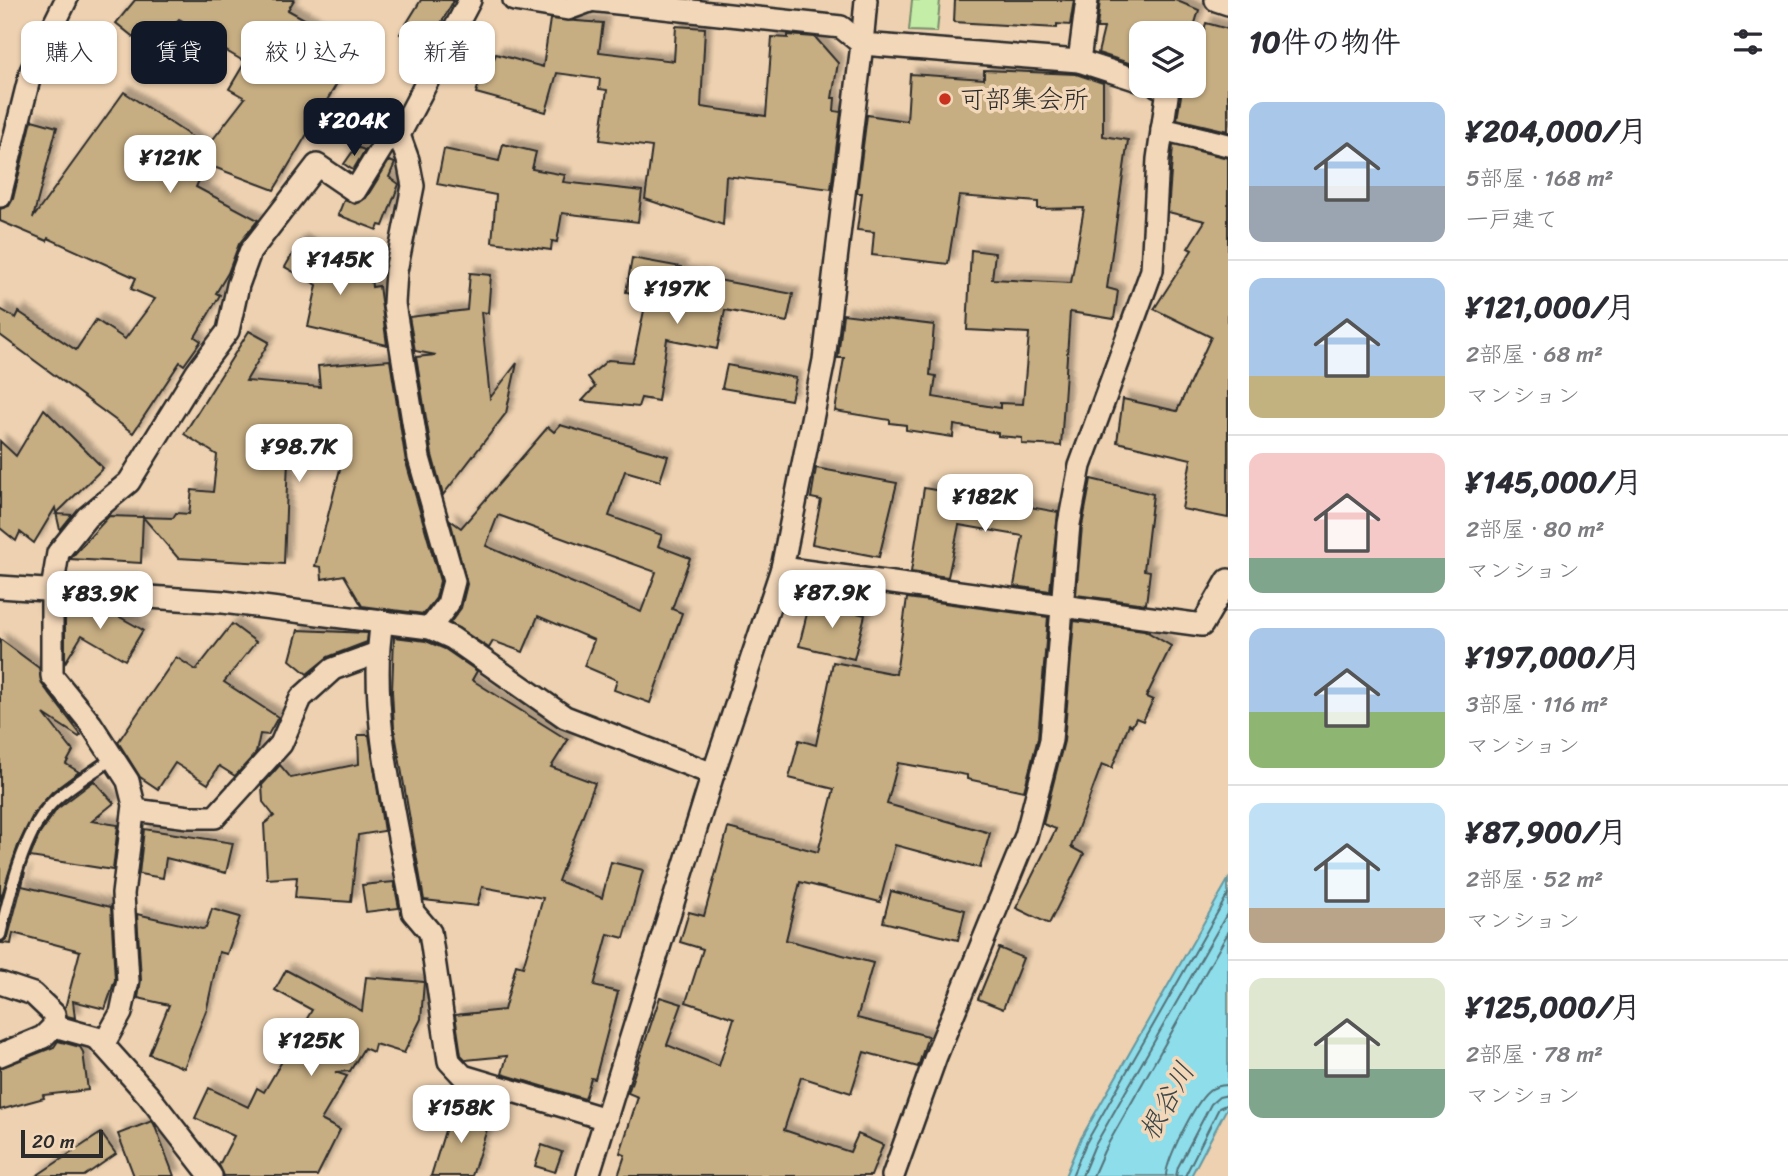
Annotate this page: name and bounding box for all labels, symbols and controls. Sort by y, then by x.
text: 10件の物件 [1249,15,1401,69]
chip: 購入 [21,21,117,84]
chip: 賃貸 [131,21,227,84]
chip: 絞り込み [241,21,385,84]
chip: 新着 [399,21,495,84]
map controls [1129,21,1206,98]
button: layers [1129,21,1206,98]
icon: filters [1729,23,1767,61]
place label: 可部集会所 [959,76,1089,122]
marker: 可部集会所 [937,91,953,107]
pin: ¥204K [305,99,403,158]
text: ¥204K [320,100,388,141]
text: ¥204,000/月 [1466,104,1648,158]
icon: home [1305,130,1389,214]
pin: ¥121K [121,136,219,195]
text: ¥121K [140,137,200,178]
text: 5部屋 · 168 m² [1466,158,1614,199]
text: 一戸建て [1466,199,1558,240]
pin: ¥145K [291,238,389,297]
text: ¥145K [307,239,373,280]
pin: ¥197K [628,266,726,326]
text: ¥197K [645,268,709,309]
text: ¥121,000/月 [1466,280,1636,334]
icon: home [1305,306,1389,390]
text: 2部屋 · 68 m² [1466,334,1603,375]
text: マンション [1466,375,1580,416]
pin: ¥98.7K [242,424,356,484]
text: ¥98.7K [262,426,336,467]
text: ¥145,000/月 [1466,455,1642,509]
pin: ¥182K [936,475,1034,534]
text: ¥182K [953,476,1017,517]
icon: home [1305,481,1389,565]
text: 2部屋 · 80 m² [1466,509,1604,550]
text: マンション [1466,550,1580,591]
pin: ¥87.9K [775,570,889,630]
pin: ¥83.9K [43,572,157,631]
text: ¥87.9K [795,572,869,613]
text: ¥83.9K [63,573,137,614]
text: ¥197,000/月 [1466,630,1641,684]
icon: home [1305,656,1389,740]
text: 3部屋 · 116 m² [1466,684,1608,725]
text: マンション [1466,725,1580,766]
text: ¥87,900/月 [1466,805,1627,859]
icon: home [1305,831,1389,915]
text: 2部屋 · 52 m² [1466,859,1603,900]
text: マンション [1466,900,1580,941]
text: ¥125,000/月 [1466,980,1641,1034]
icon: home [1305,1006,1389,1090]
pin: ¥125K [262,1018,360,1078]
text: ¥125K [279,1020,343,1061]
text: 2部屋 · 78 m² [1466,1034,1603,1075]
water label: 根谷川 [1125,1053,1208,1150]
text: マンション [1466,1075,1580,1116]
pin: ¥158K [412,1086,510,1145]
text: ¥158K [429,1087,493,1128]
text: 20 m [32,1125,75,1158]
scale bar [21,1127,103,1159]

